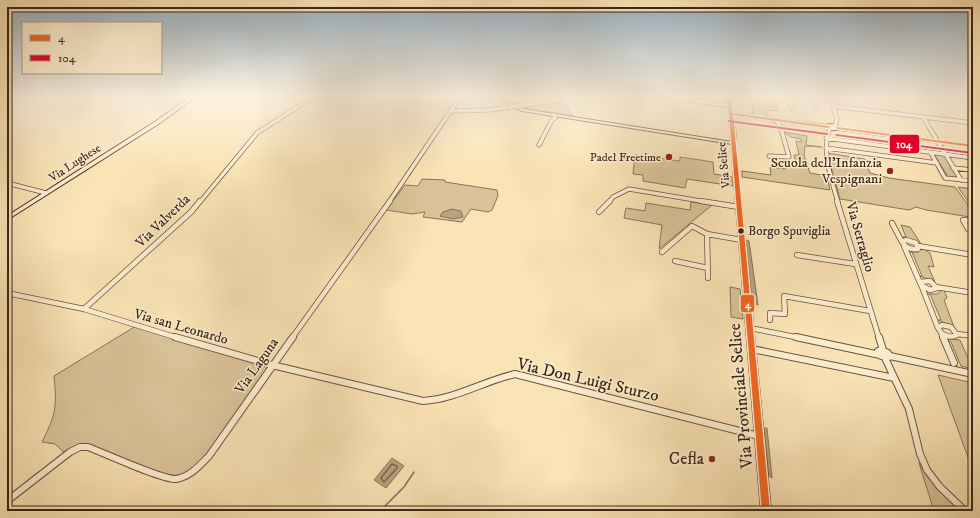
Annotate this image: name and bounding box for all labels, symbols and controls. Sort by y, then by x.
legend [22,22,162,74]
text: 4 [58,31,66,46]
text: 104 [58,51,77,66]
line badge: 104 [889,134,920,154]
text: 104 [896,138,913,152]
street label: Via Lughese [45,141,104,186]
street label: Via Selice [714,141,734,190]
place label: Padel Freetime [590,150,661,165]
marker: Padel Freetime [664,152,674,162]
place label: Scuola dell'Infanzia Vespignani [771,154,882,188]
marker: Scuola dell'Infanzia Vespignani [885,166,895,176]
street label: Via Valverda [131,190,194,252]
street label: Via Serraglio [841,199,879,274]
place label: Borgo Spuviglia [748,223,831,239]
marker: Borgo Spuviglia [736,226,746,236]
line badge: 4 [740,294,755,313]
text: 4 [744,298,752,312]
street label: Via san Leonardo [131,305,230,349]
street label: Via Provinciale Selice [724,323,758,470]
street label: Via Laguna [231,335,283,398]
street label: Via Don Luigi Sturzo [514,353,661,407]
place label: Cefla [669,448,705,470]
marker: Cefla [707,454,717,464]

